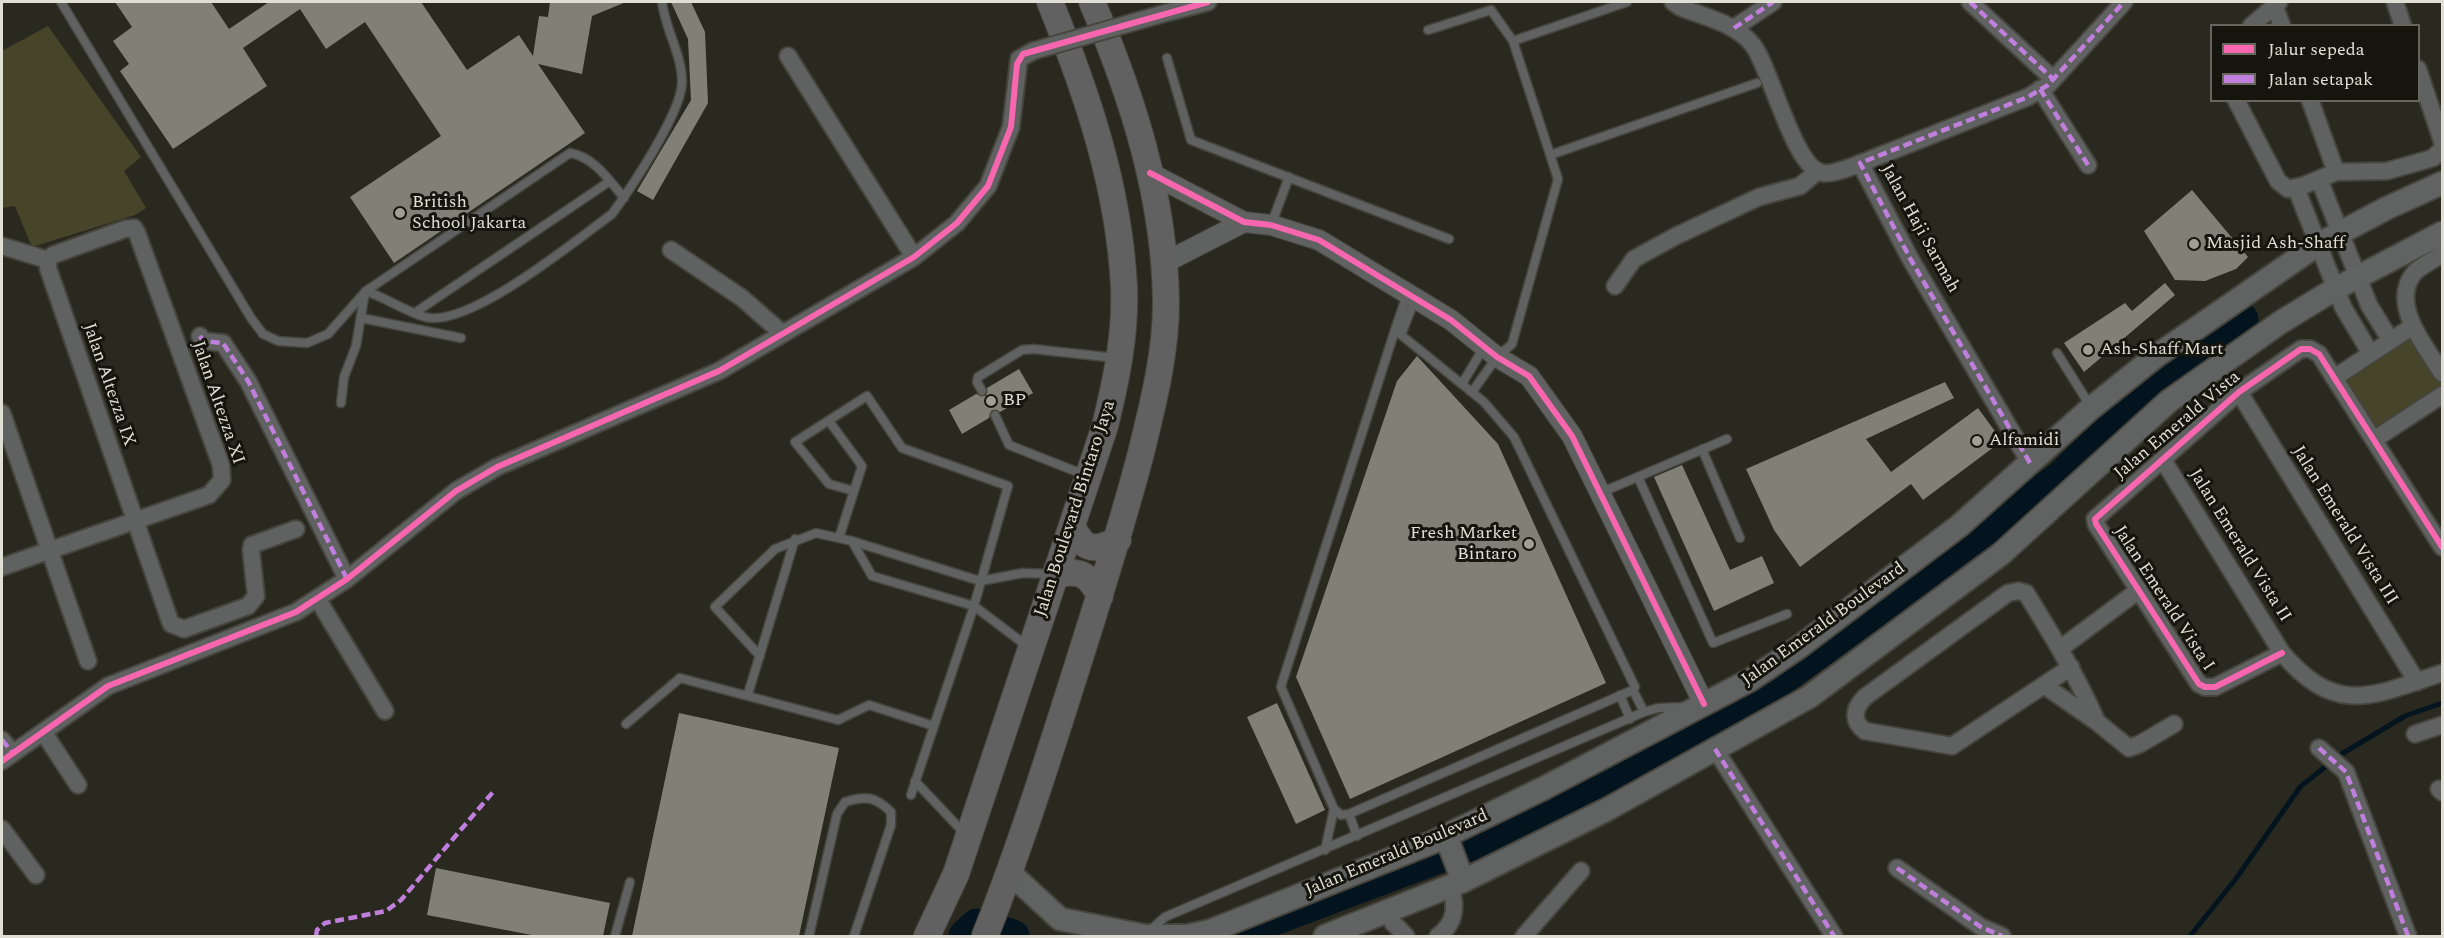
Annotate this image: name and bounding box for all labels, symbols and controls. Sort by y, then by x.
legend [2210,24,2420,102]
text: Jalur sepeda [2268,36,2365,63]
text: Jalan setapak [2268,66,2373,93]
street label: Jalan Haji Sarmah [1875,161,1963,297]
place label: British School Jakarta [412,192,526,234]
marker: British School Jakarta [393,206,407,220]
place label: Masjid Ash-Shaff [2206,233,2345,255]
marker: Masjid Ash-Shaff [2187,237,2201,251]
street label: Jalan Altezza IX [77,321,139,449]
street label: Jalan Altezza XI [186,339,248,467]
place label: Ash-Shaff Mart [2100,339,2223,361]
marker: Ash-Shaff Mart [2081,343,2095,357]
street label: Jalan Emerald Vista [2111,367,2245,485]
place label: BP [1003,390,1026,412]
marker: BP [984,394,998,408]
street label: Jalan Boulevard Bintaro Jaya [1031,398,1121,620]
place label: Alfamidi [1989,430,2059,452]
marker: Alfamidi [1970,434,1984,448]
street label: Jalan Emerald Vista III [2286,443,2402,609]
street label: Jalan Emerald Vista II [2183,466,2295,626]
street label: Jalan Emerald Vista I [2108,522,2218,676]
place label: Fresh Market Bintaro [1410,523,1517,566]
marker: Fresh Market Bintaro [1522,537,1536,551]
street label: Jalan Emerald Boulevard [1738,558,1910,692]
street label: Jalan Emerald Boulevard [1302,806,1492,902]

